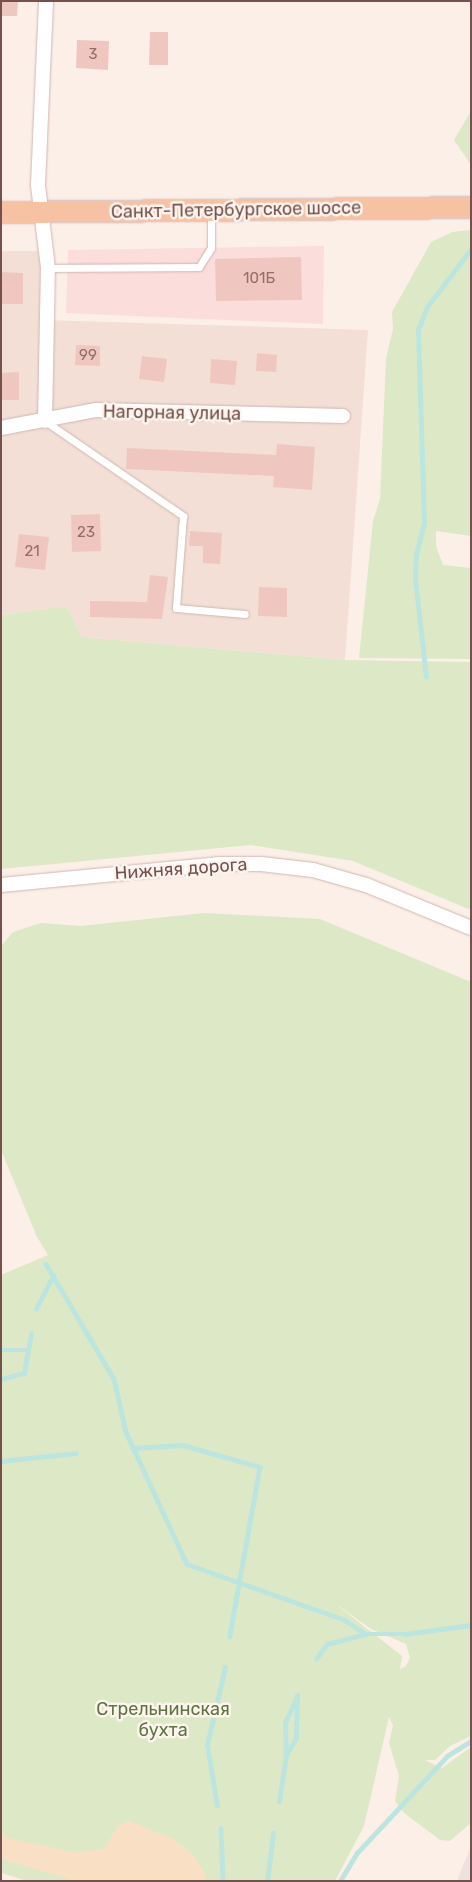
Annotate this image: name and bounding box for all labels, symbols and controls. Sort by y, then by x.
house number: 3 [88,46,98,64]
street label: Санкт-Петербургское шоссе [111,197,361,223]
house number: 101Б [243,270,275,288]
house number: 99 [79,347,97,365]
street label: Нагорная улица [103,401,241,425]
house number: 23 [77,524,95,542]
house number: 21 [24,543,40,561]
street label: Нижняя дорога [114,854,248,884]
park label: Стрельнинская бухта [96,1699,230,1742]

